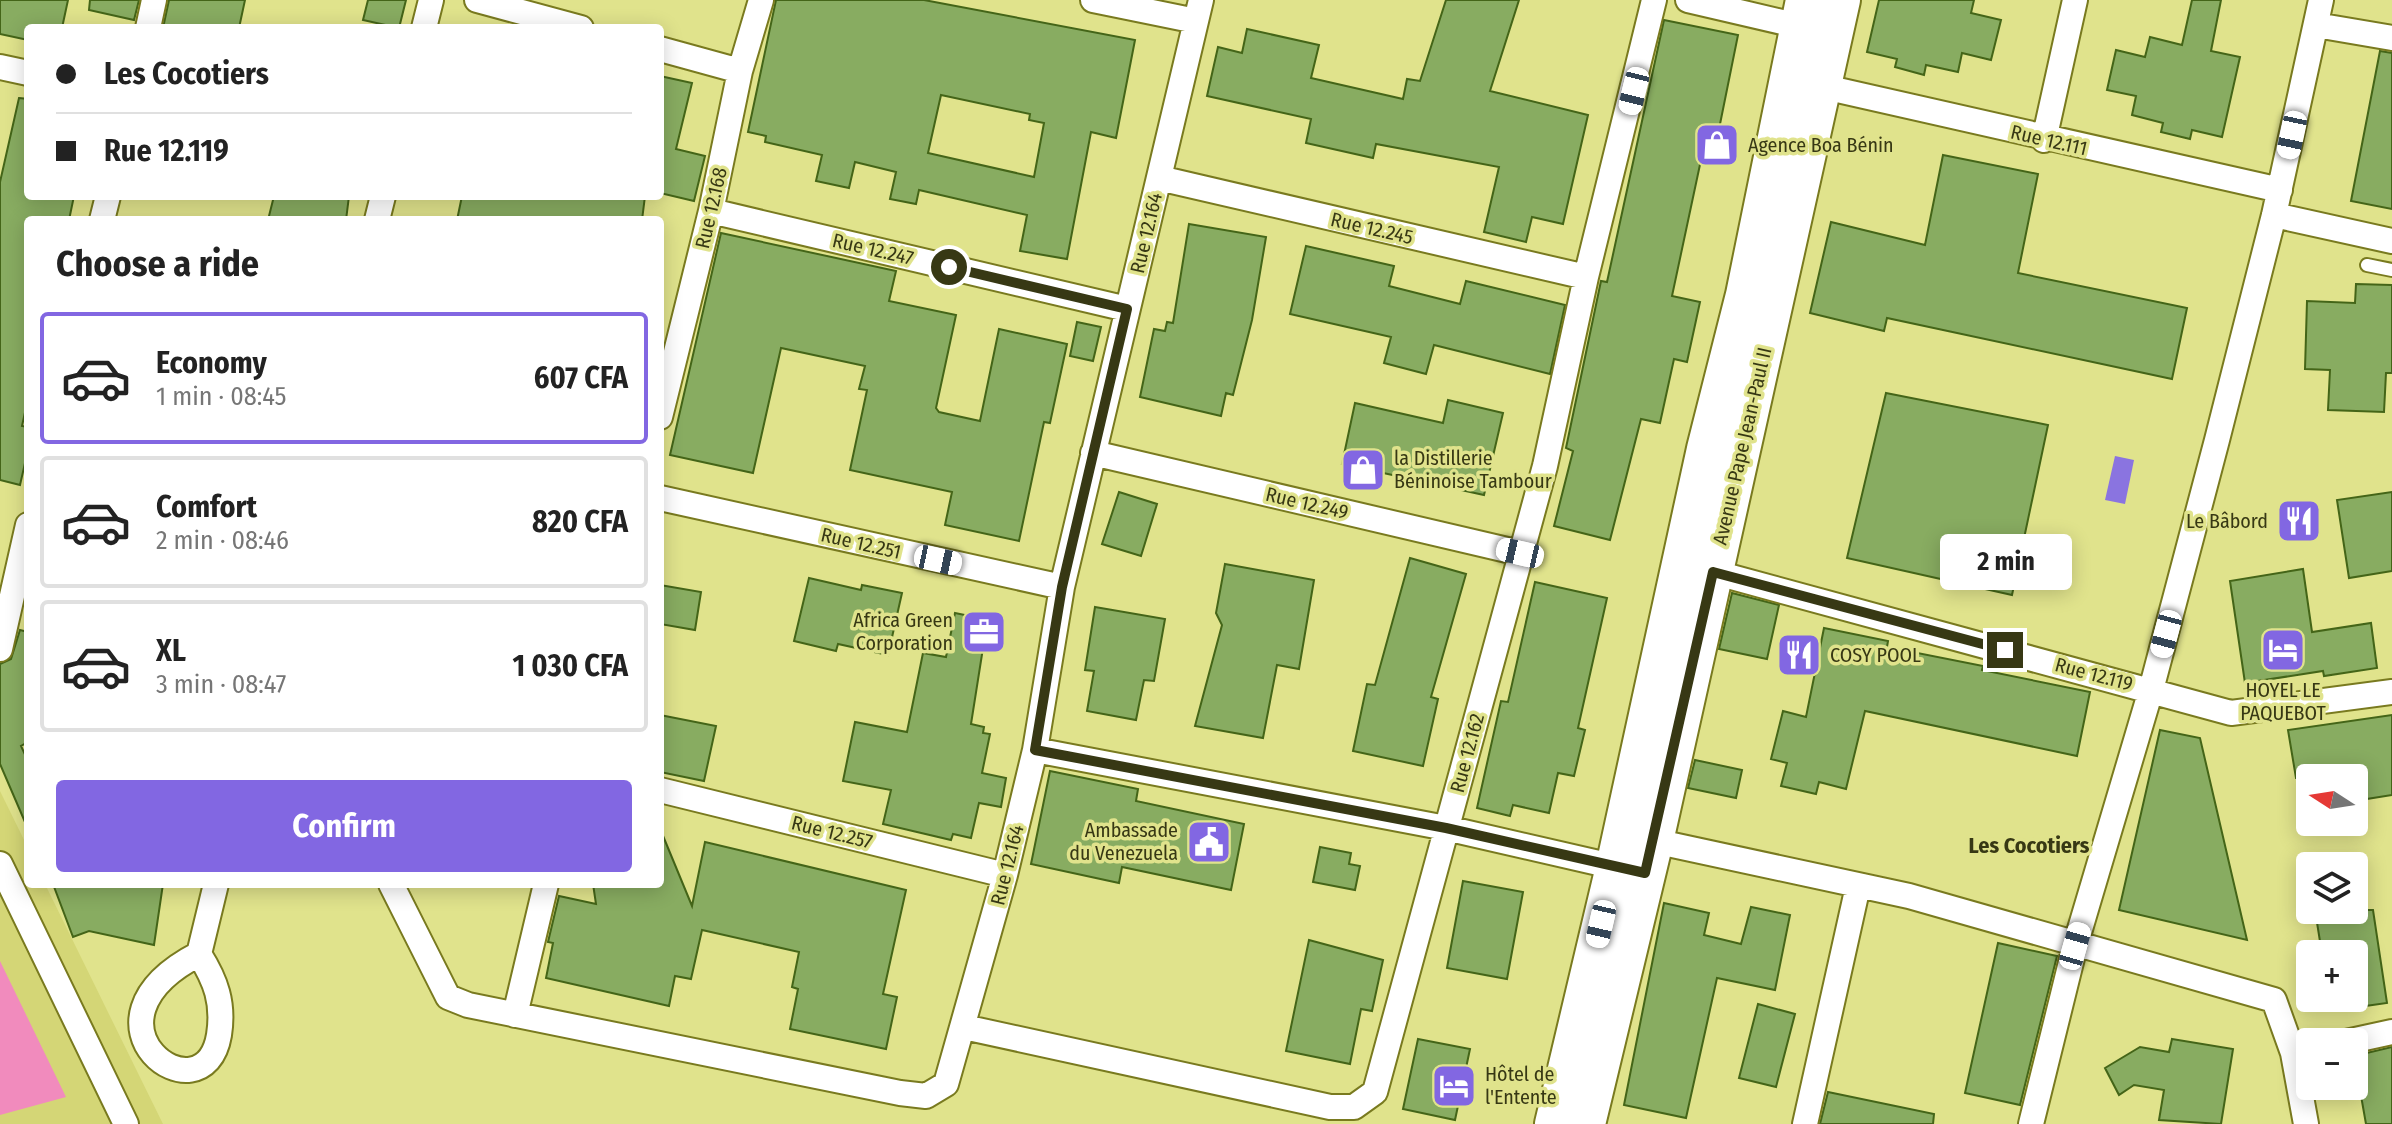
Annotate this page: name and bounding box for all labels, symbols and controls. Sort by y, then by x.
text: Les Cocotiers [104,56,269,92]
car [1617,65,1651,117]
car [2275,109,2309,161]
street label: Rue 12.111 [2008,120,2090,160]
shop icon: Agence Boa Bénin [1693,121,1741,169]
text: Rue 12.119 [104,133,229,169]
place label: Agence Boa Bénin [1748,133,1894,157]
street label: Rue 12.168 [690,165,732,251]
street label: Rue 12.164 [1125,190,1167,276]
street label: Rue 12.245 [1328,207,1416,249]
street label: Rue 12.247 [830,228,916,270]
text: Choose a ride [56,242,259,286]
route start [931,249,967,285]
icon: car [60,342,132,414]
text: Economy [156,345,267,381]
street label: Avenue Pape Jean-Paul II [1708,345,1776,547]
text: 607 CFA [534,360,628,396]
text: 1 min · 08:45 [156,381,286,412]
shop icon: la Distillerie Béninoise Tambour [1339,446,1387,494]
place label: la Distillerie Béninoise Tambour [1394,446,1552,493]
street label: Rue 12.249 [1263,482,1351,524]
icon: car [60,486,132,558]
text: Comfort [156,489,257,525]
restaurant icon: Le Bâbord [2275,497,2323,545]
text: 820 CFA [532,504,628,540]
place label: Le Bâbord [2186,509,2268,533]
street label: Rue 12.251 [819,522,903,564]
text: 2 min · 08:46 [156,525,289,556]
callout: 2 min [1939,534,2071,590]
car [1494,536,1546,570]
car [912,543,964,577]
text: 2 min [1977,546,2035,577]
place label: Africa Green Corporation [853,608,953,655]
office icon: Africa Green Corporation [960,608,1008,656]
car [2148,608,2184,660]
hotel icon: HOYEL LE PAQUEBOT [2259,626,2307,674]
icon: car [60,630,132,702]
restaurant icon: COSY POOL [1775,631,1823,679]
route end [1987,632,2023,668]
text: XL [156,633,186,669]
place label: COSY POOL [1830,643,1921,667]
text: 1 030 CFA [512,648,628,684]
street label: Rue 12.119 [2052,652,2136,696]
text: 3 min · 08:47 [156,669,286,700]
place label: HOYEL LE PAQUEBOT [2240,678,2326,725]
street label: Rue 12.162 [1445,711,1489,795]
north arrow [2296,764,2368,836]
map controls [2296,764,2368,1100]
button: Confirm [56,780,632,872]
street label: Rue 12.257 [789,810,875,854]
place label: Ambassade du Venezuela [1069,818,1178,865]
public building icon: Ambassade du Venezuela [1185,818,1233,866]
street label: Rue 12.164 [985,822,1029,908]
district label: Les Cocotiers [1969,832,2090,859]
button: layers [2296,852,2368,924]
car [1584,898,1618,950]
car [2057,920,2093,972]
button: + [2296,940,2368,1012]
button: − [2296,1028,2368,1100]
hotel icon: Hôtel de l'Entente [1430,1062,1478,1110]
place label: Hôtel de l'Entente [1485,1062,1557,1109]

